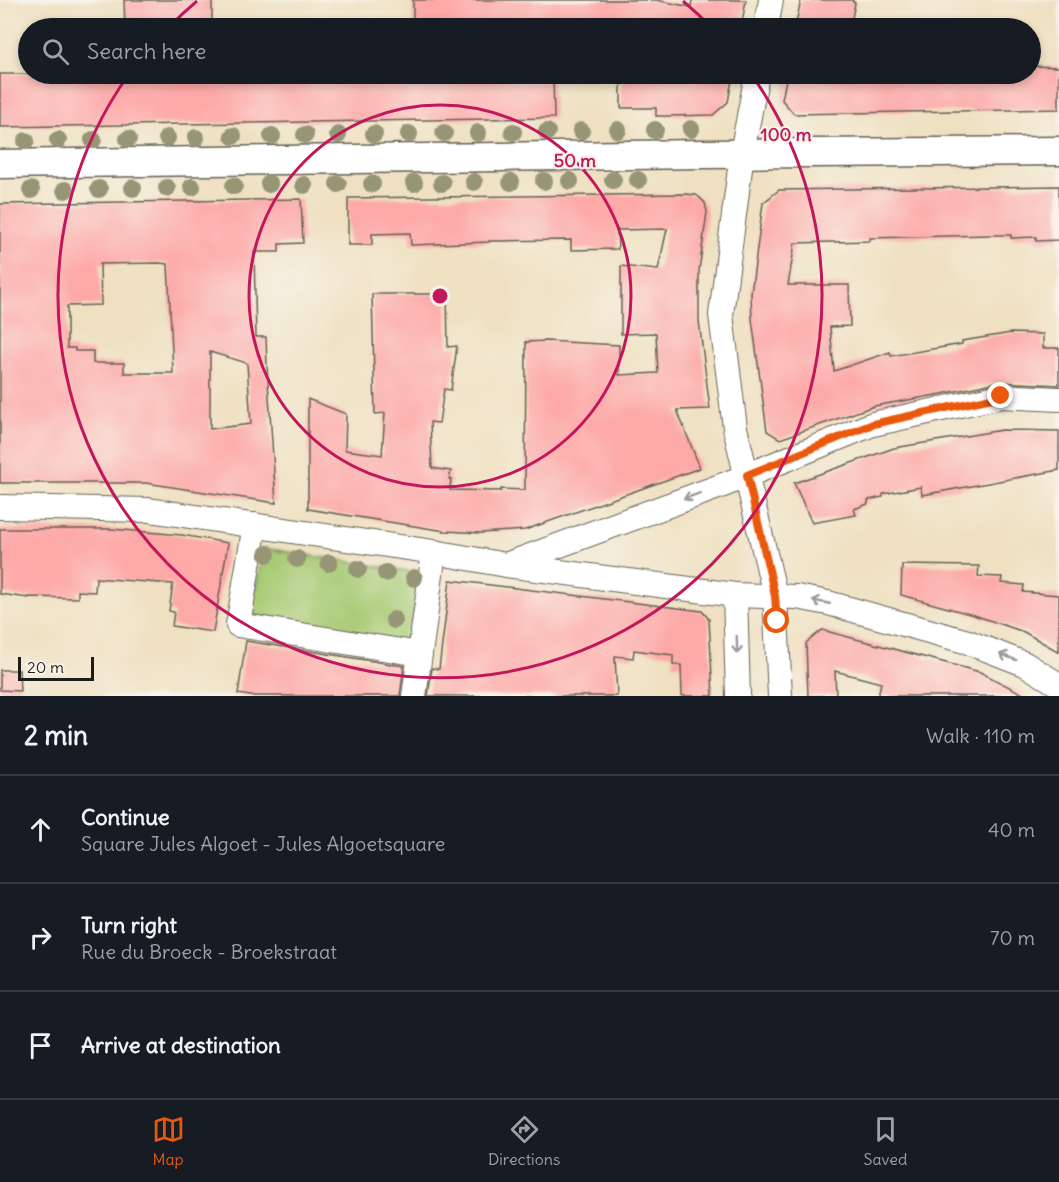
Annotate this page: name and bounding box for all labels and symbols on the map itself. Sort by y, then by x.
text: 100 m [761,123,812,146]
text: 50 m [554,149,596,172]
centre of rings [430,286,450,306]
route end [987,382,1013,408]
one-way arrow [683,492,702,503]
one-way arrow [812,596,831,607]
route start [763,607,789,633]
one-way arrow [731,635,742,655]
one-way arrow [999,651,1017,662]
scale bar [18,654,94,682]

